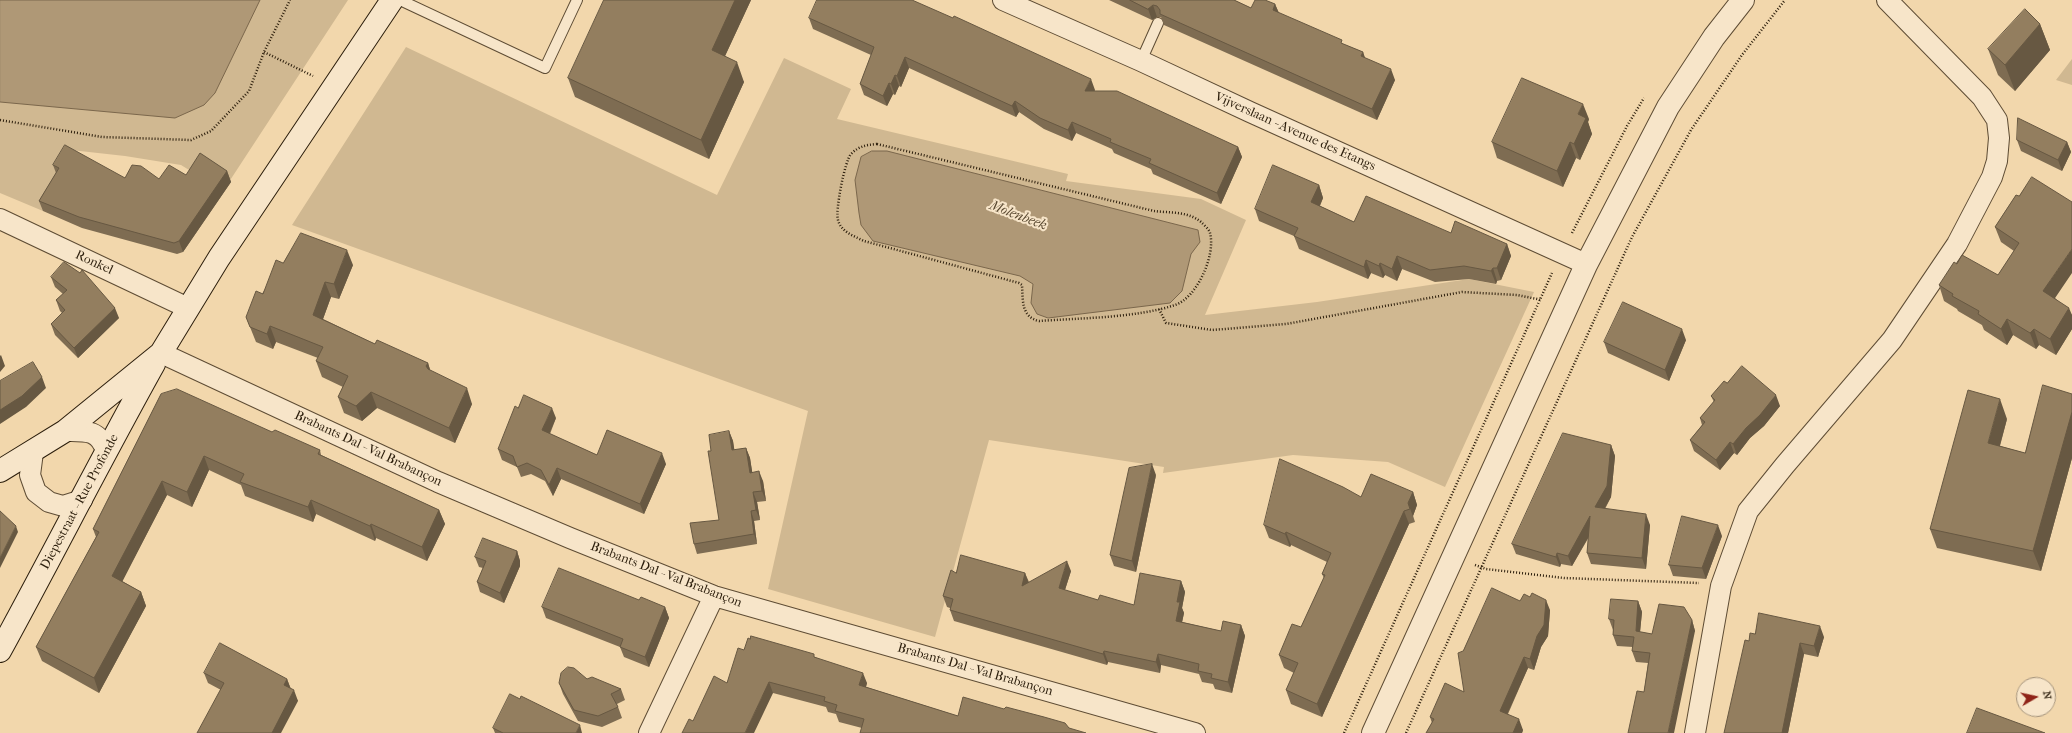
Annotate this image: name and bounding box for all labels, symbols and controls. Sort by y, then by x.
street label: Vijverslaan - Avenue des Etangs [1212,89,1378,175]
water label: Molenbeek [987,197,1049,235]
street label: Ronkel [73,248,115,278]
street label: Brabants Dal - Val Brabançon [292,408,444,490]
street label: Diepestraat - Rue Profonde [38,432,122,572]
street label: Brabants Dal - Val Brabançon [588,539,744,611]
street label: Brabants Dal - Val Brabançon [895,640,1055,700]
north arrow [2016,677,2056,717]
text: N [2040,690,2054,700]

